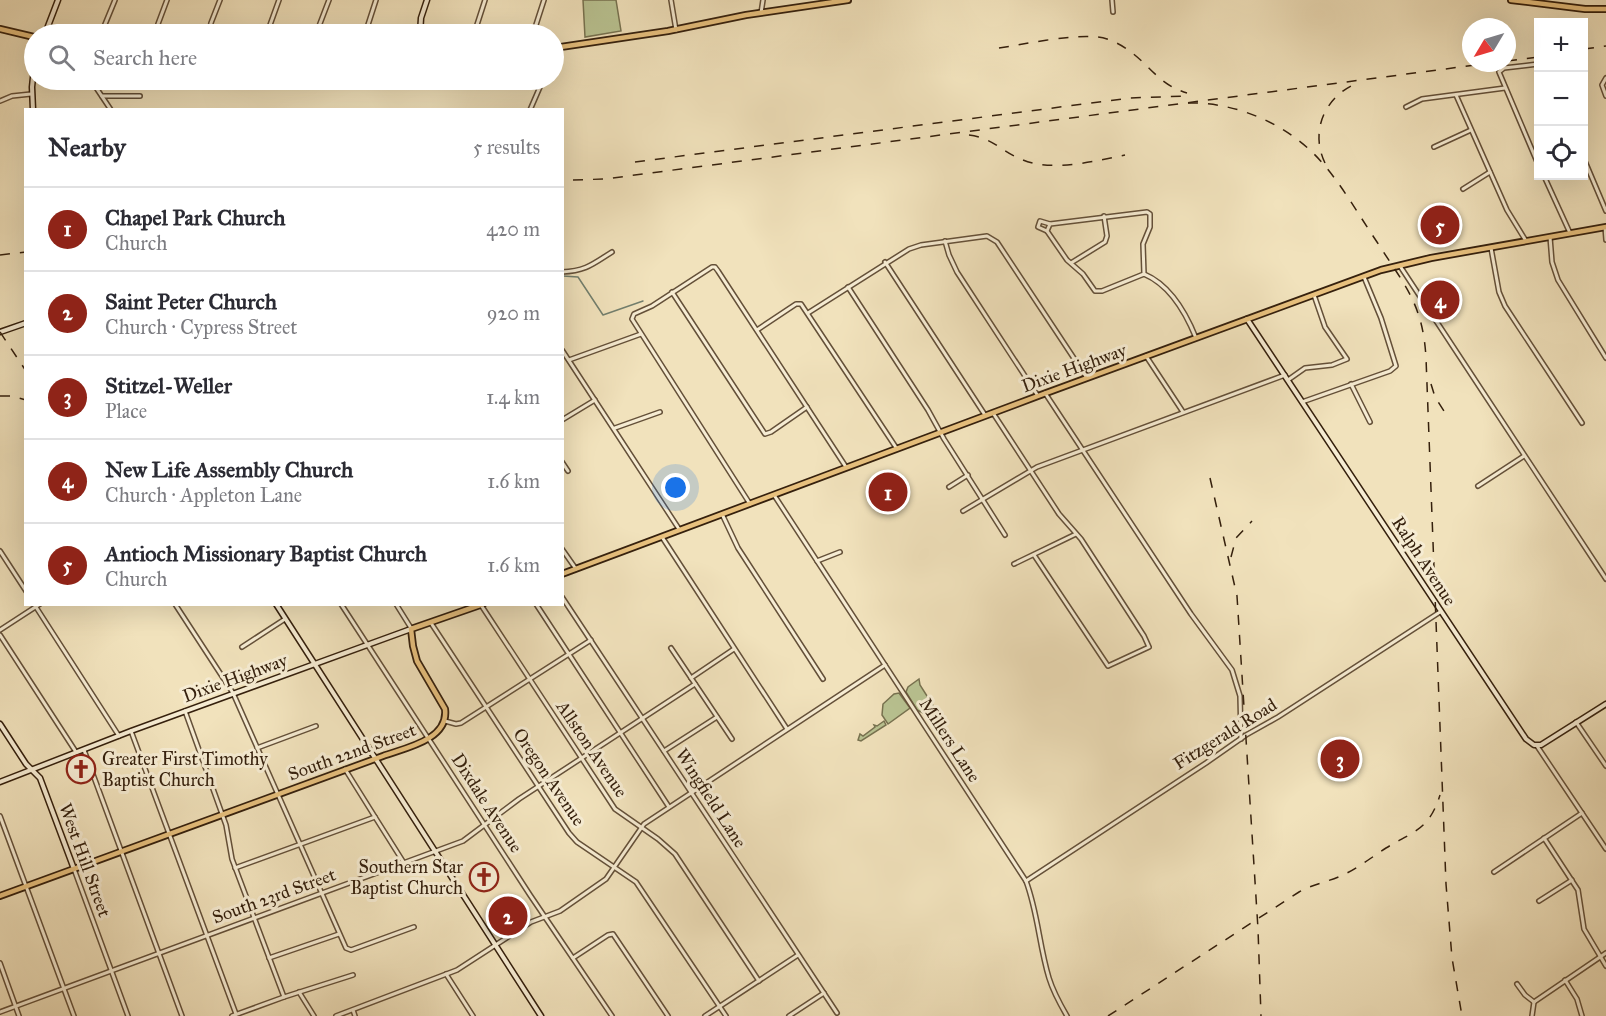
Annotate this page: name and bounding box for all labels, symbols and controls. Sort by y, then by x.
north arrow [1462,18,1516,72]
map controls [1534,18,1588,180]
button: + [1534,18,1588,72]
search box [24,24,564,90]
icon: search [45,41,78,74]
text: Search here [93,44,197,71]
button: − [1534,72,1588,126]
button: locate [1534,126,1588,180]
text: Nearby [48,131,126,163]
text: 5 results [473,135,540,159]
pin: 5 [1420,202,1460,248]
text: Chapel Park Church [105,204,285,231]
text: 1 [64,217,71,241]
text: 420 m [486,217,540,241]
text: Church [105,231,167,255]
pin: 4 [1420,278,1460,322]
text: Saint Peter Church [105,288,277,315]
text: 2 [63,301,72,325]
text: 920 m [487,301,540,325]
text: Church · Cypress Street [105,315,297,339]
street label: Dixie Highway [1019,339,1130,398]
text: Stitzel-Weller [105,372,232,399]
text: 3 [64,385,72,409]
text: 1.4 km [486,385,540,409]
text: Place [105,399,147,423]
text: New Life Assembly Church [105,456,353,483]
text: 4 [62,469,73,493]
text: 1.6 km [487,469,540,493]
pin: 1 [868,470,908,514]
your location [661,473,690,502]
text: Church · Appleton Lane [105,483,302,507]
street label: Ralph Avenue [1387,512,1461,610]
text: Antioch Missionary Baptist Church [105,540,427,567]
text: 5 [63,553,72,577]
text: 1.6 km [487,553,540,577]
text: Church [105,567,167,591]
street label: Dixie Highway [180,649,291,708]
street label: Fitzgerald Road [1169,693,1281,775]
street label: Millers Lane [915,694,985,786]
street label: Allston Avenue [551,696,632,801]
street label: South 22nd Street [285,718,420,785]
street label: Oregon Avenue [507,724,590,831]
pin: 3 [1320,736,1360,782]
street label: Wingfield Lane [670,744,751,852]
place label: Greater First Timothy Baptist Church [102,748,268,791]
street label: Dixdale Avenue [447,749,527,857]
church icon: Greater First Timothy Baptist Church [65,753,97,785]
street label: West Hill Street [54,800,116,921]
place label: Southern Star Baptist Church [350,856,463,899]
church icon: Southern Star Baptist Church [468,861,500,893]
street label: South 23rd Street [209,863,339,929]
pin: 2 [488,894,528,938]

